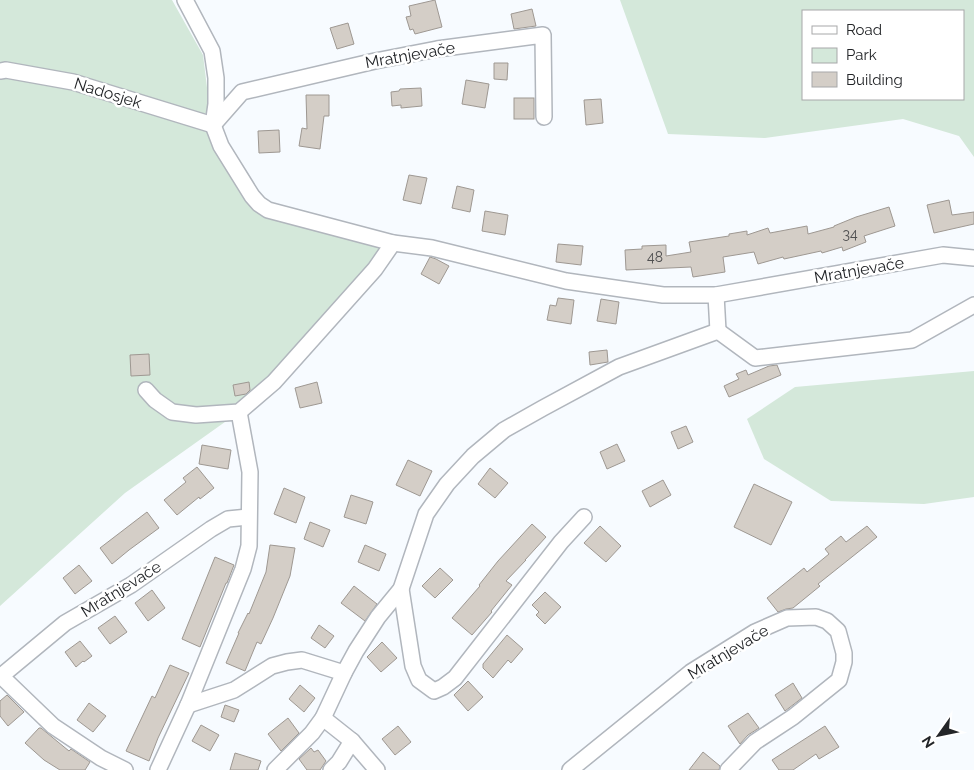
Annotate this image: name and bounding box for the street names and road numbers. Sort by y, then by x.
street label: Mratnjevače [364,38,456,72]
street label: Nadosjek [72,74,145,112]
street label: Mratnjevače [813,253,905,287]
street label: Mratnjevače [77,557,165,621]
street label: Mratnjevače [684,620,772,684]

